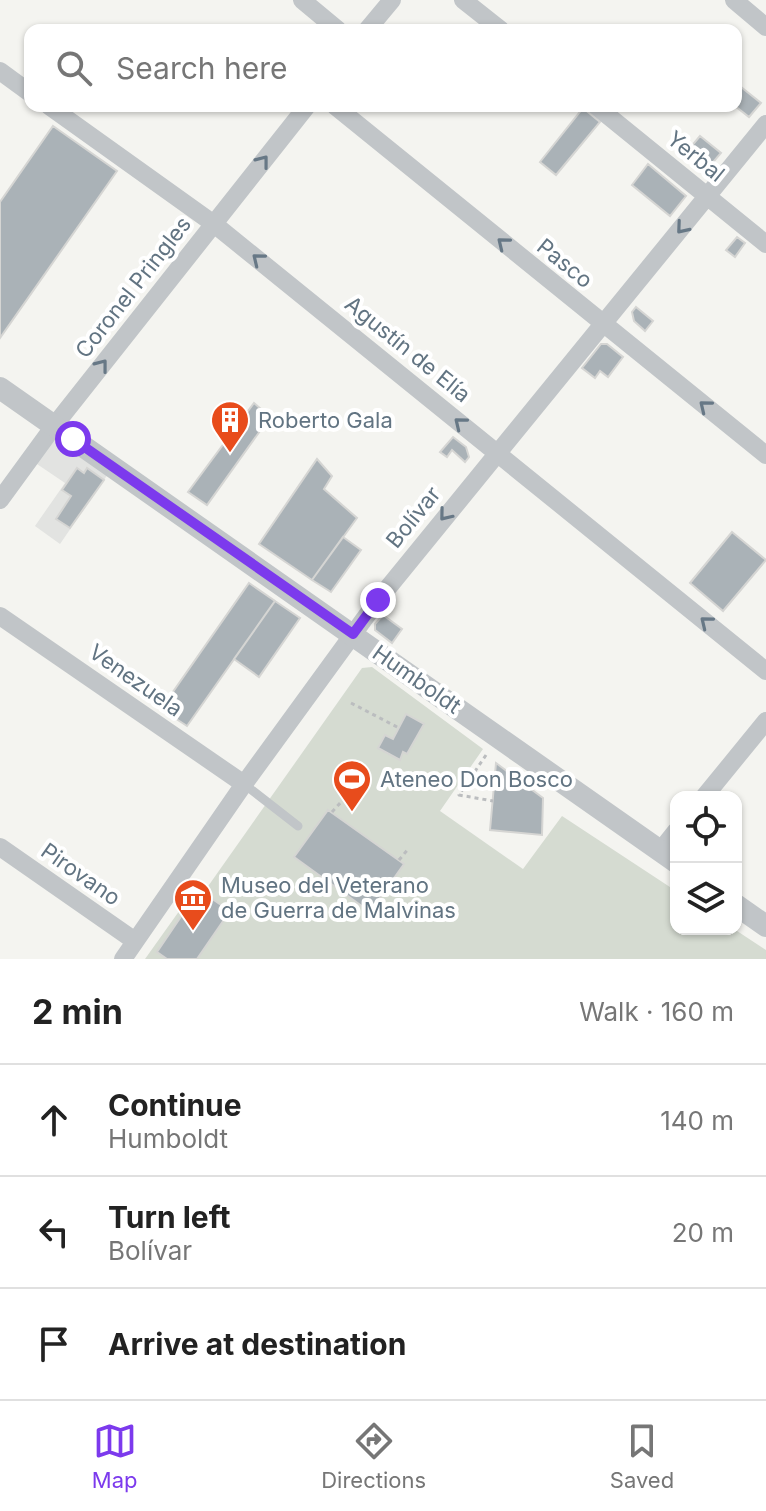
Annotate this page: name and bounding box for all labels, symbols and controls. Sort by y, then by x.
search box [24,24,742,112]
icon: search [52,46,96,90]
text: Search here [116,50,288,86]
street label: Yerbal [662,125,730,187]
one-way arrow [253,156,268,170]
street label: Coronel Pringles [70,211,196,363]
one-way arrow [677,219,692,233]
street label: Pasco [532,233,598,293]
one-way arrow [498,238,512,253]
one-way arrow [252,255,267,269]
street label: Agustín de Elía [340,291,476,407]
one-way arrow [92,360,107,374]
building icon: Roberto Gala [209,399,251,454]
one-way arrow [699,402,714,416]
place label: Roberto Gala [258,407,393,433]
one-way arrow [454,418,469,432]
route start [55,421,91,457]
street label: Bolívar [381,481,445,553]
one-way arrow [441,506,455,521]
route end [360,582,396,618]
one-way arrow [700,617,715,632]
street label: Venezuela [84,638,188,722]
street label: Humboldt [368,639,466,719]
sports icon: Ateneo Don Bosco [331,758,373,813]
place label: Ateneo Don Bosco [380,766,573,792]
map controls [670,791,742,935]
button: locate [670,791,742,863]
street label: Pirovano [36,837,126,911]
button: layers [670,863,742,935]
place label: Museo del Veterano de Guerra de Malvinas [221,872,456,923]
museum icon: Museo del Veterano de Guerra de Malvinas [172,877,214,932]
text: 2 min [32,991,123,1032]
text: Walk · 160 m [579,996,734,1027]
text: Continue [108,1087,242,1123]
icon: ahead [32,1098,76,1142]
text: 140 m [660,1105,734,1136]
text: Humboldt [108,1123,228,1154]
text: Turn left [108,1199,230,1235]
icon: left [32,1210,76,1254]
text: 20 m [672,1217,734,1248]
text: Bolívar [108,1235,192,1266]
icon: arrive [32,1322,76,1366]
text: Arrive at destination [108,1326,406,1362]
tab: Map [92,1419,138,1493]
tab: Directions [321,1419,426,1493]
tab: Saved [610,1419,674,1493]

